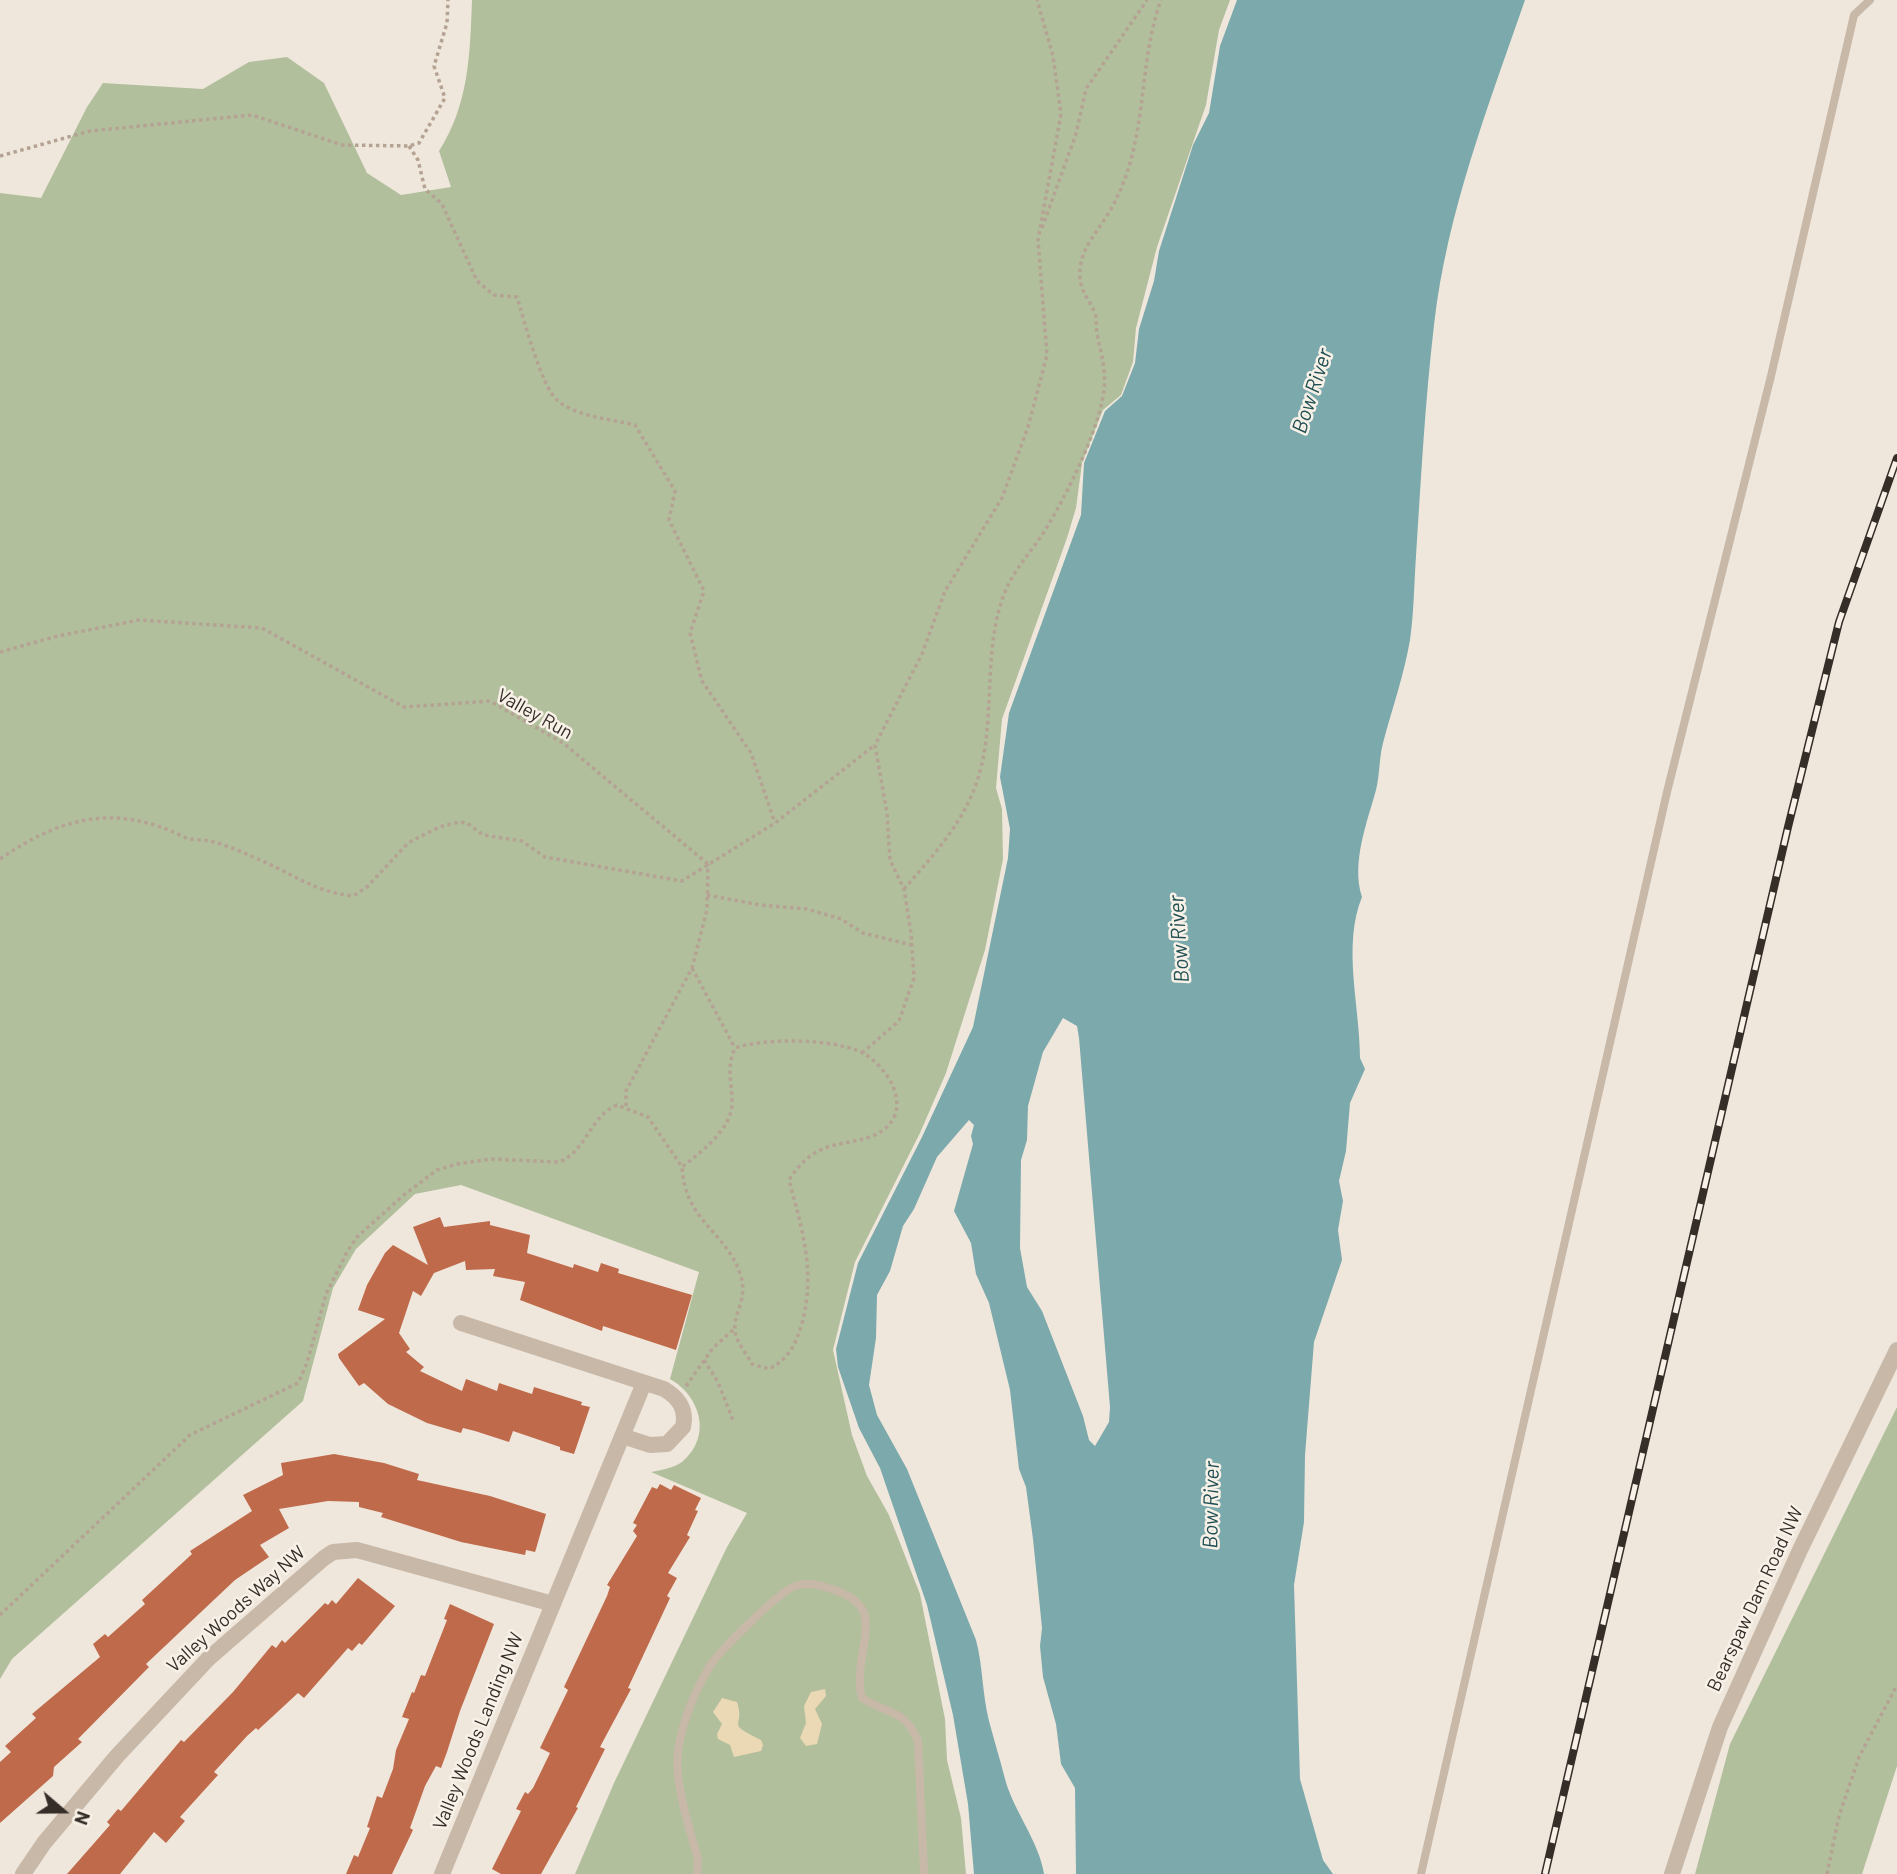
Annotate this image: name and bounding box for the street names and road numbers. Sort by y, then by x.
street label: Valley Run [493,684,577,744]
street label: Bearspaw Dam Road NW [1702,1503,1808,1695]
street label: Valley Woods Way NW [162,1541,310,1677]
street label: Valley Woods Landing NW [428,1629,528,1833]

